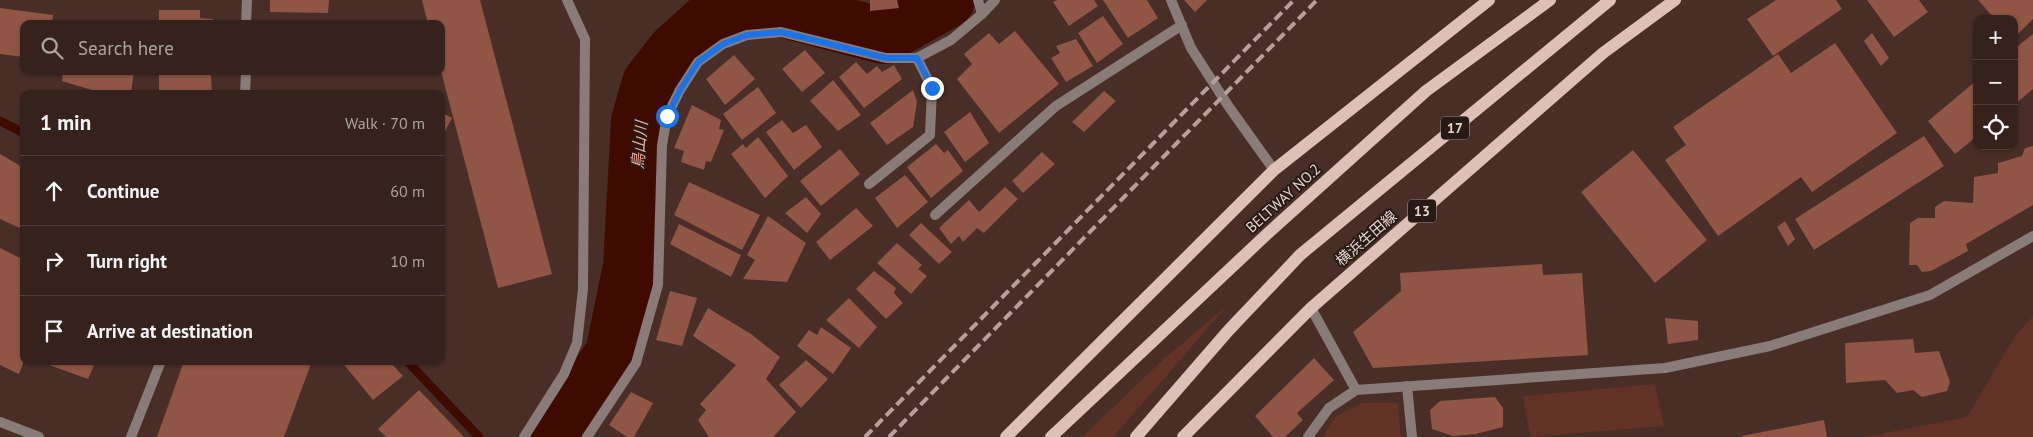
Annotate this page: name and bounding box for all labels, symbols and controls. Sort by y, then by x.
map controls [1973,15,2018,150]
button: + [1973,15,2018,60]
search box [20,20,445,75]
icon: search [38,34,66,62]
text: Search here [78,36,174,60]
button: − [1973,60,2018,105]
route end [921,77,944,100]
route start [656,105,679,128]
button: locate [1973,105,2018,150]
text: 1 min [40,109,91,136]
text: Walk · 70 m [345,113,425,133]
road number: 17 [1441,116,1469,140]
water label: 鳥山川 [627,118,651,170]
street label: BELTWAY NO.2 [1242,159,1324,237]
icon: ahead [40,177,68,205]
text: Continue [87,179,159,203]
text: 60 m [390,181,425,201]
road number: 13 [1408,200,1436,222]
street label: 横浜生田線 [1331,206,1401,270]
icon: right [40,247,68,275]
text: Turn right [87,249,167,273]
text: 10 m [390,251,425,271]
icon: arrive [40,317,68,345]
text: Arrive at destination [87,319,253,343]

